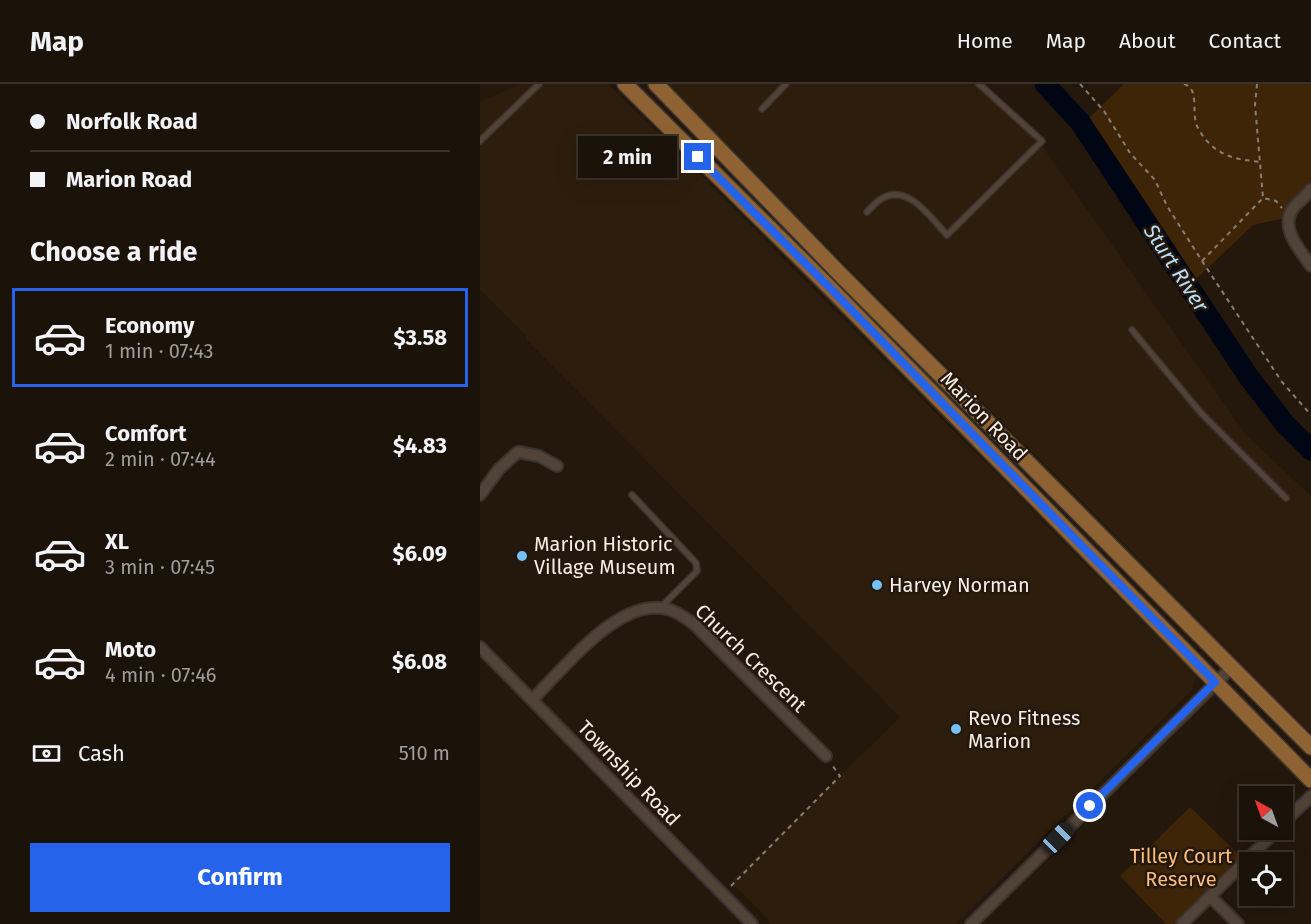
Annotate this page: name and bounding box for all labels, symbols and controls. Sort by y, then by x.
text: Map [30,25,84,58]
text: Home [957,28,1013,54]
text: Map [1046,28,1086,54]
text: About [1119,28,1176,54]
text: Contact [1209,28,1281,54]
text: Norfolk Road [66,108,198,135]
callout: 2 min [578,136,677,178]
route end [684,143,711,170]
text: 2 min [603,145,652,169]
text: Marion Road [66,166,192,193]
water label: Sturt River [1138,218,1214,318]
text: Choose a ride [30,236,197,268]
icon: car [33,311,87,365]
text: Economy [105,312,194,339]
text: $3.58 [393,324,447,351]
text: 1 min · 07:43 [105,339,213,363]
street label: Marion Road [936,366,1032,466]
icon: car [33,419,87,473]
text: Comfort [105,420,186,447]
text: $4.83 [393,432,447,459]
text: 2 min · 07:44 [105,447,216,471]
icon: car [33,527,87,581]
text: XL [105,528,129,555]
place label: Marion Historic Village Museum [534,532,676,579]
text: $6.09 [393,540,447,567]
marker: Marion Historic Village Museum [515,549,529,563]
text: 3 min · 07:45 [105,555,215,579]
place label: Harvey Norman [889,573,1030,597]
marker: Harvey Norman [870,578,884,592]
street label: Church Crescent [690,599,812,718]
icon: car [33,635,87,689]
text: Moto [105,636,156,663]
text: $6.08 [392,648,447,675]
text: 4 min · 07:46 [105,663,216,687]
place label: Revo Fitness Marion [968,706,1080,753]
street label: Township Road [573,715,685,831]
marker: Revo Fitness Marion [949,722,963,736]
icon: cash [30,737,63,770]
text: Cash [78,740,125,767]
text: 510 m [399,741,450,765]
north arrow [1239,786,1293,840]
map controls [1239,786,1293,906]
route start [1076,792,1103,819]
car [1039,819,1077,857]
button: Confirm [30,843,450,912]
park label: Tilley Court Reserve [1130,844,1233,891]
button: locate [1239,852,1293,906]

